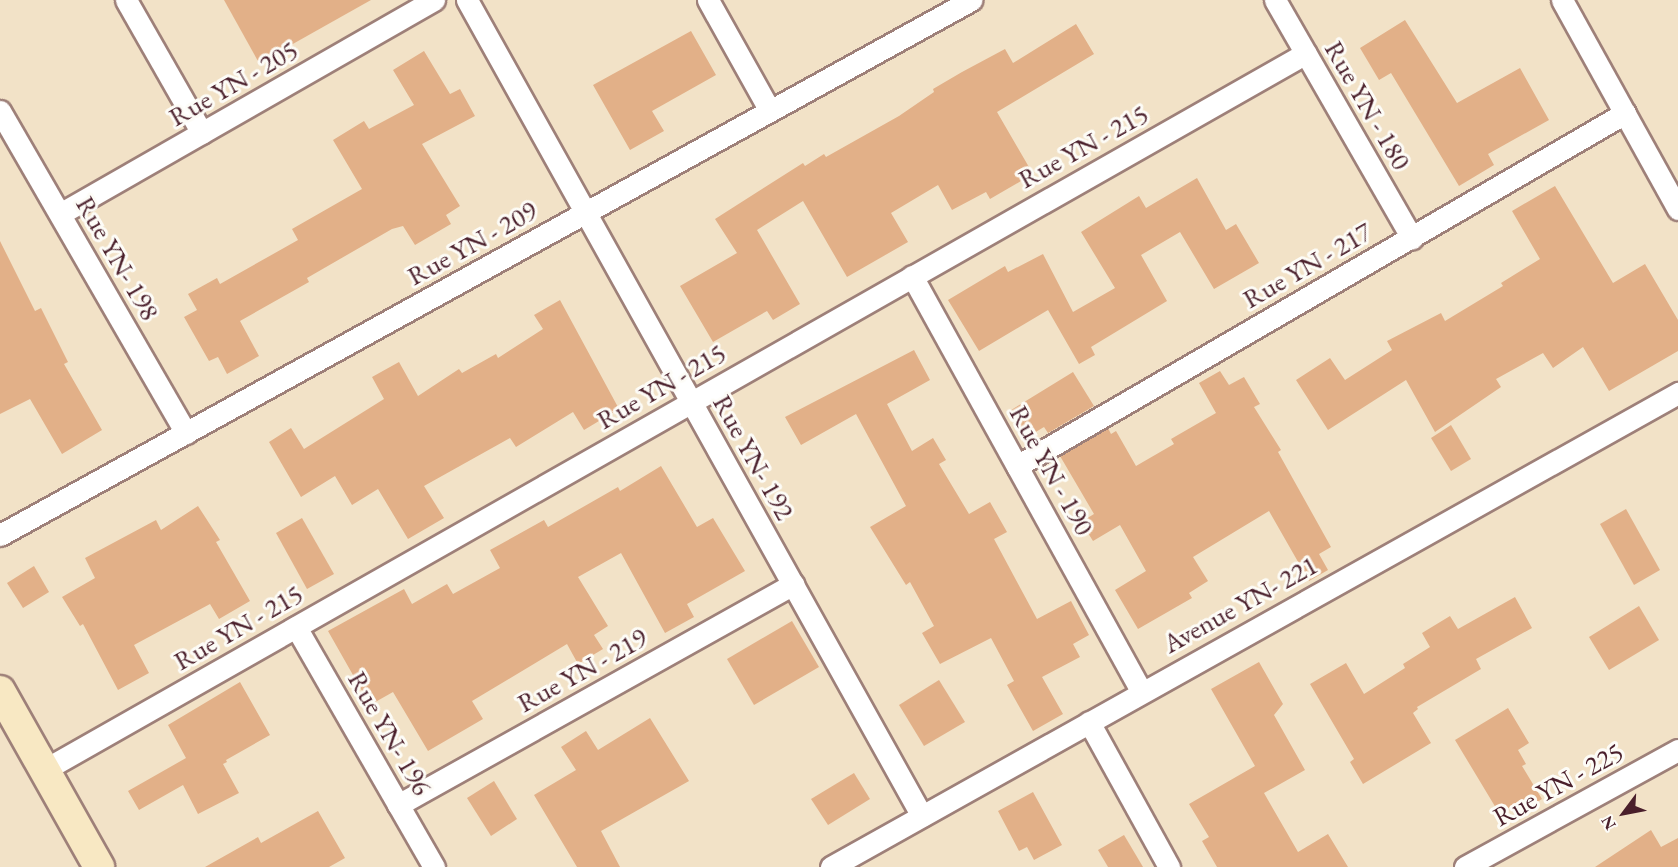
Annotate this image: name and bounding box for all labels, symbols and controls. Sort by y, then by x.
street label: Rue YN - 205 [163,33,303,133]
street label: Rue YN - 180 [1318,35,1418,175]
street label: Rue YN - 215 [1012,97,1154,195]
street label: Rue YN- 198 [69,190,167,326]
street label: Rue YN - 209 [401,194,543,292]
street label: Rue YN - 217 [1237,215,1377,315]
street label: Rue YN - 215 [591,336,731,436]
street label: Rue YN- 192 [706,389,802,525]
street label: Rue YN - 190 [1003,399,1101,541]
street label: Avenue YN- 221 [1157,548,1323,660]
street label: Rue YN - 215 [168,577,308,677]
street label: Rue YN - 219 [511,621,653,719]
street label: Rue YN- 196 [341,665,439,801]
street label: Rue YN - 225 [1487,735,1629,833]
north arrow [1594,783,1654,843]

